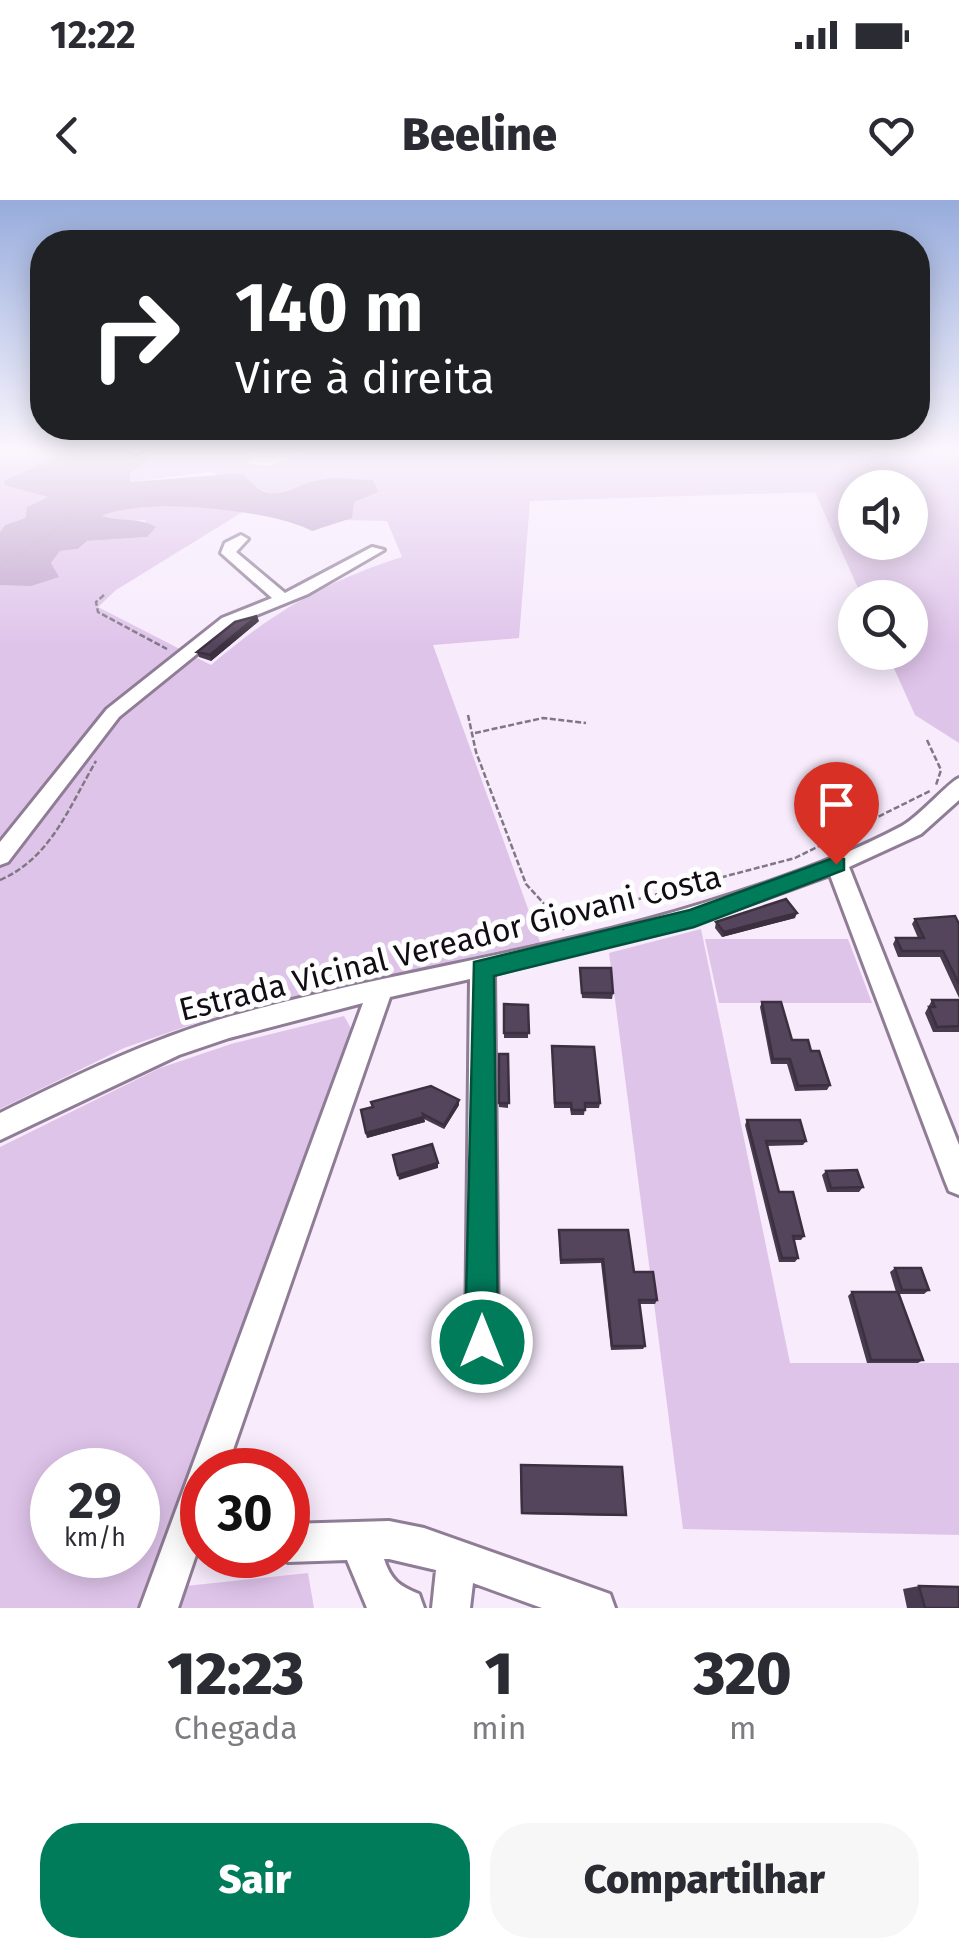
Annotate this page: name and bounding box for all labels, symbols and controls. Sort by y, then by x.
text: 12:22 [50,12,136,58]
icon: back [40,108,95,163]
text: Beeline [402,108,557,162]
icon: heart [864,108,919,163]
text: 140 m [235,266,424,350]
icon: right [70,270,200,400]
text: Vire à direita [235,351,495,405]
map controls [838,470,928,670]
button: sound [838,470,928,560]
button: search [838,580,928,670]
pin [794,762,879,865]
icon: arrive [809,777,864,832]
street label: Estrada Vicinal Vereador Giovani Costa [175,857,725,1029]
position arrow [430,1290,534,1394]
speed limit sign: 30 [180,1448,310,1578]
text: 29 [68,1471,122,1531]
text: km/h [64,1523,126,1553]
text: 12:23 [167,1638,304,1710]
text: 1 [485,1638,513,1710]
text: 320 [694,1638,792,1710]
text: Chegada [174,1709,298,1747]
text: min [471,1709,527,1747]
text: m [729,1709,756,1747]
button: Sair [40,1823,470,1938]
button: Compartilhar [490,1823,919,1938]

